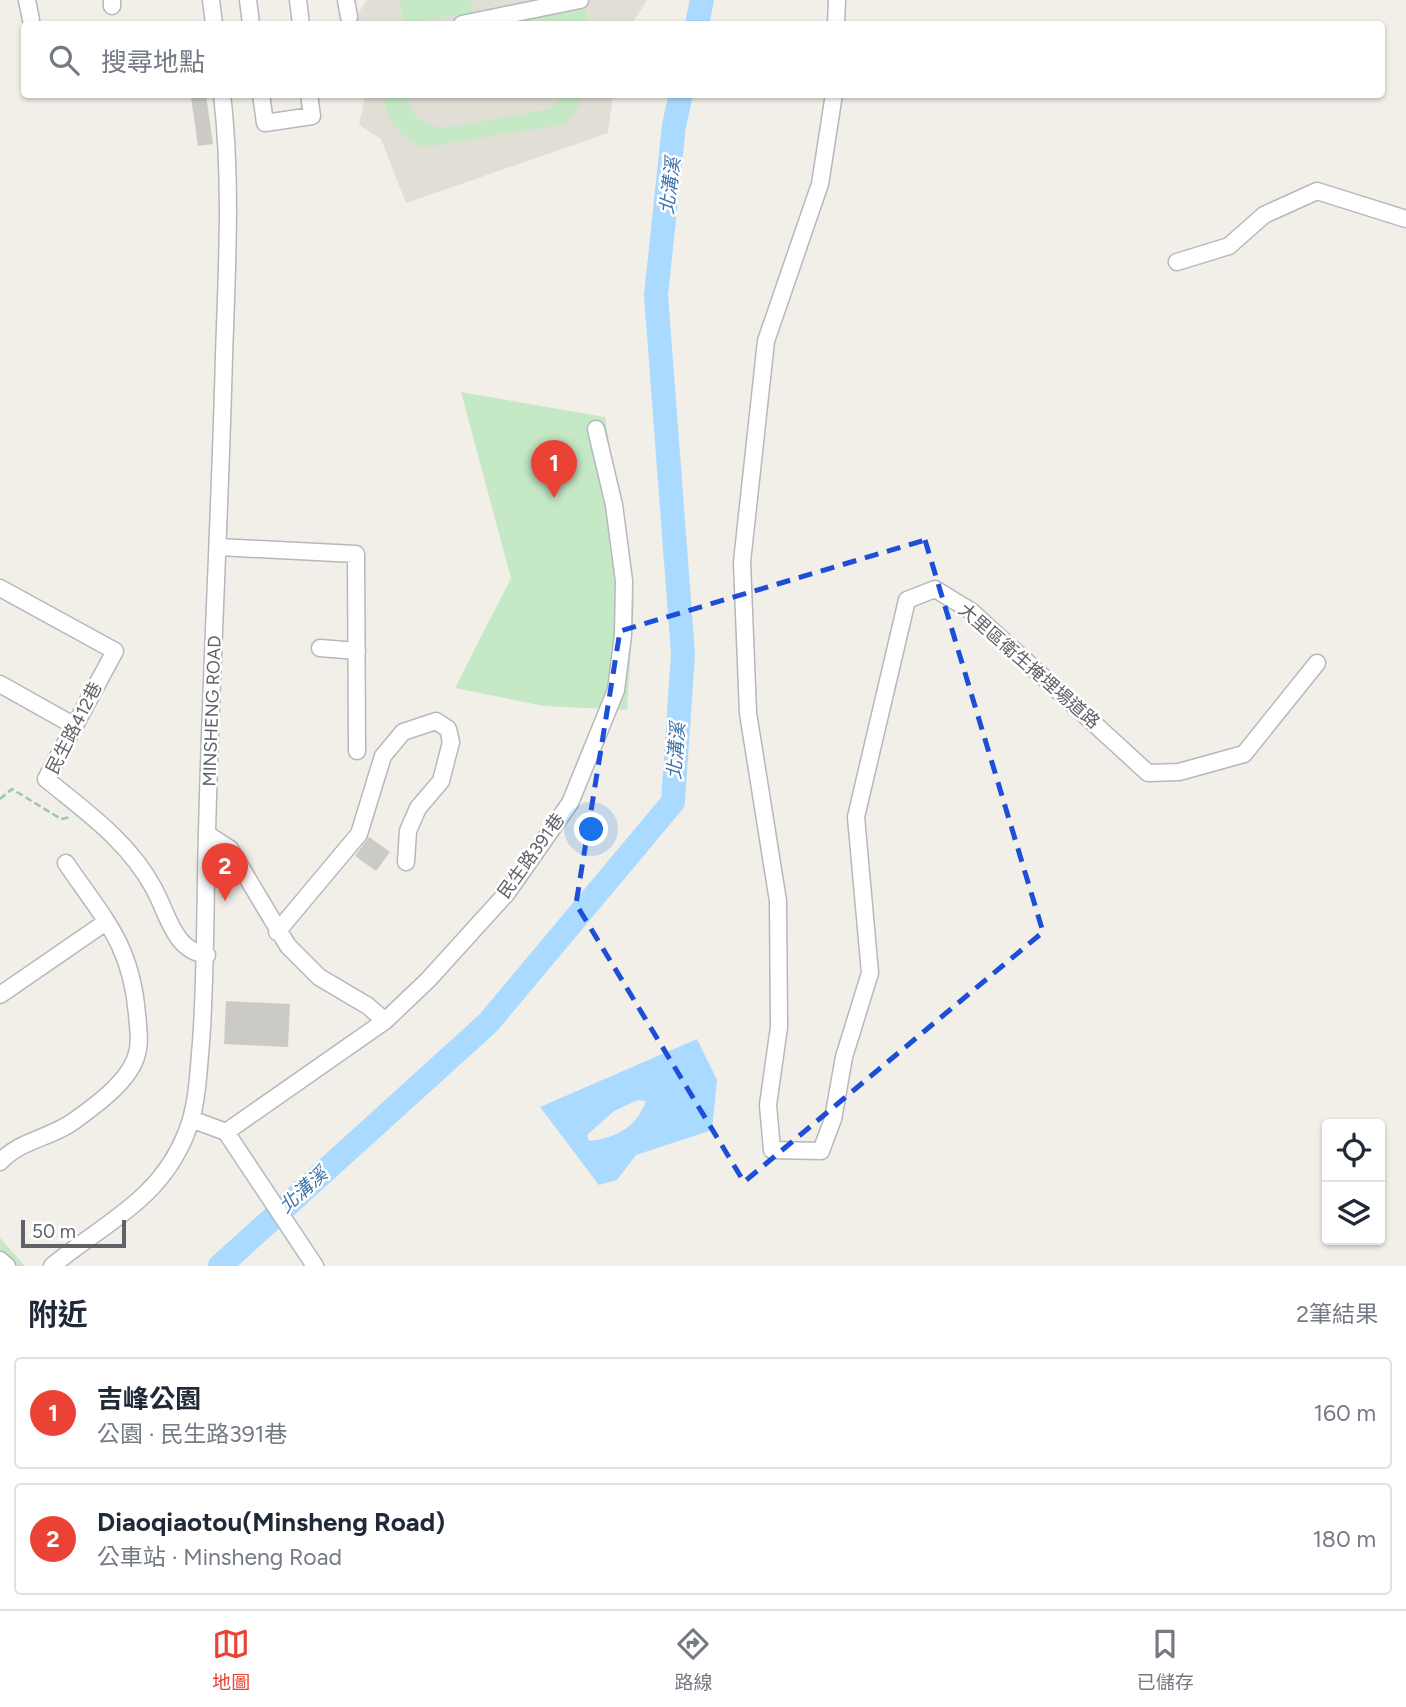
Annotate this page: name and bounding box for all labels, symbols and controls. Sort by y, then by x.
search box [21,21,1385,98]
icon: search [45,41,83,79]
text: 搜尋地點 [101,46,205,78]
water label: 北溝溪 [655,153,685,216]
pin: 1 [531,440,577,498]
street label: 大里區衛生掩埋場道路 [954,599,1104,733]
street label: MINSHENG ROAD [198,635,226,787]
street label: 民生路412巷 [41,678,107,778]
water label: 北溝溪 [663,719,690,780]
street label: 民生路391巷 [493,809,569,903]
your location [574,812,608,846]
pin: 2 [202,843,248,901]
map controls [1322,1119,1385,1245]
button: locate [1322,1119,1385,1182]
water label: 北溝溪 [274,1160,334,1218]
button: layers [1322,1182,1385,1245]
scale bar [21,1217,126,1249]
text: 50 m [32,1220,76,1243]
text: 附近 [28,1296,88,1333]
text: 2筆結果 [1296,1300,1378,1328]
text: 吉峰公園 [97,1383,201,1415]
text: 1 [48,1399,58,1427]
text: 160 m [1313,1399,1376,1427]
text: 公園 · 民生路391巷 [97,1420,287,1448]
text: Diaoqiaotou(Minsheng Road) [97,1506,445,1538]
text: 2 [46,1525,60,1553]
text: 180 m [1312,1525,1376,1553]
text: 公車站 · Minsheng Road [97,1543,342,1571]
tab: 地圖 [212,1625,250,1694]
tab: 路線 [674,1625,713,1694]
tab: 已儲存 [1137,1625,1194,1694]

